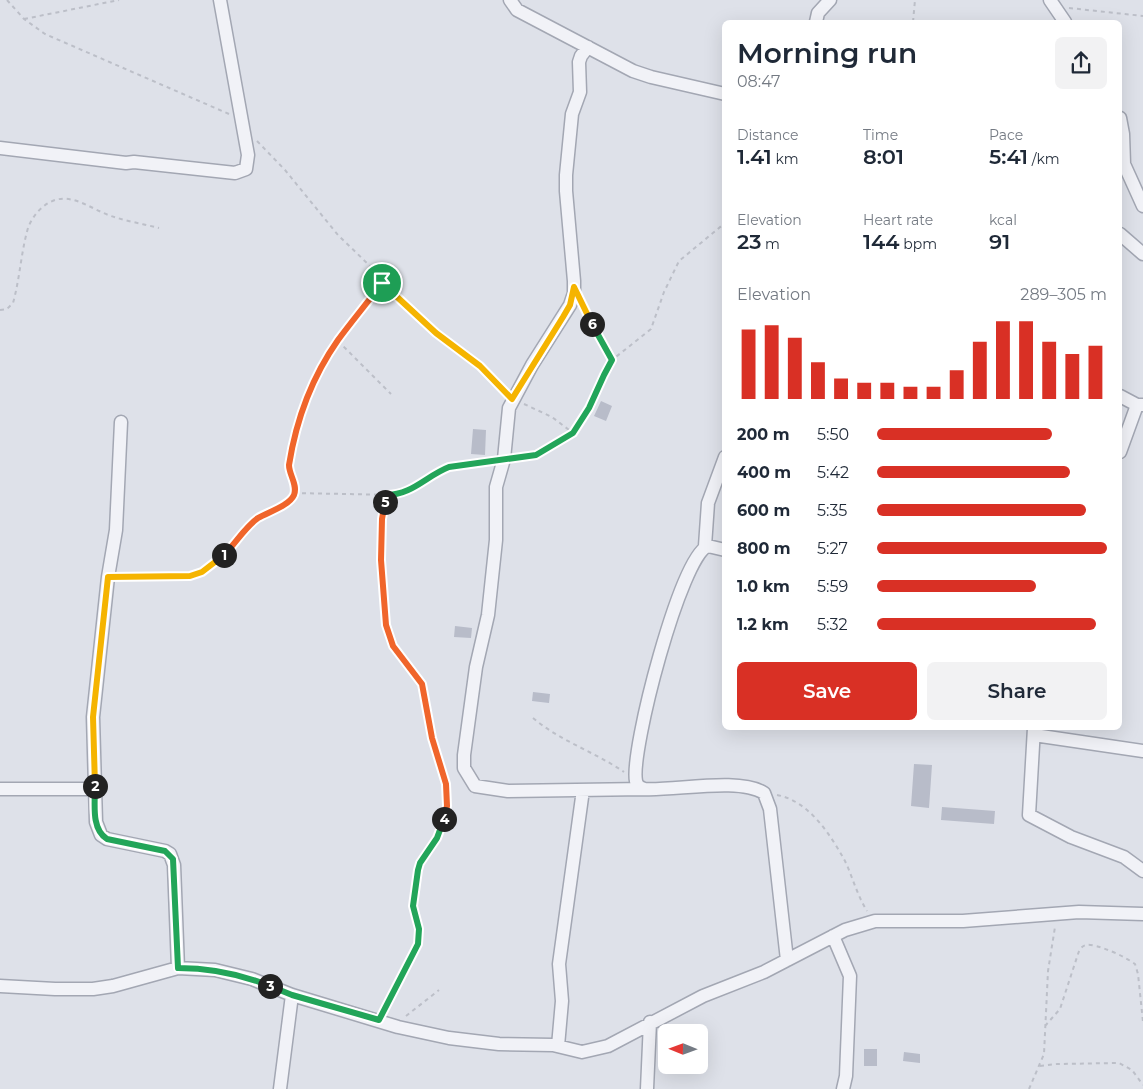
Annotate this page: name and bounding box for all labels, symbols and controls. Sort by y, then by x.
text: Morning run [737,36,917,70]
button: share [1055,37,1107,89]
text: 08:47 [737,72,780,91]
text: Distance [737,126,799,144]
text: Time [863,126,898,144]
text: Pace [989,126,1023,144]
text: 1.41 [737,144,772,169]
text: 8:01 [863,144,904,169]
text: 5:41 [989,144,1028,169]
text: km [772,150,799,168]
text: /km [1028,150,1060,168]
text: Elevation [737,211,802,229]
text: Heart rate [863,211,933,229]
text: kcal [989,211,1017,229]
text: 23 [737,229,761,254]
text: 144 [863,229,900,254]
text: 91 [989,229,1010,254]
text: m [761,235,780,253]
text: bpm [900,235,937,253]
pin [361,262,403,304]
icon: arrive [368,269,396,297]
text: Elevation [737,285,811,304]
text: 289–305 m [1020,285,1107,304]
pin: 6 [580,312,604,336]
text: 6 [588,315,597,333]
text: 200 m [737,425,789,444]
text: 5:50 [817,425,849,444]
text: 400 m [737,463,791,482]
text: 5:42 [817,463,849,482]
pin: 5 [372,490,398,514]
text: 5 [381,493,390,511]
text: 600 m [737,501,790,520]
text: 5:35 [817,501,847,520]
text: 800 m [737,539,791,558]
text: 5:27 [817,539,848,558]
pin: 1 [212,542,236,568]
text: 1 [222,546,227,564]
text: 1.0 km [737,577,790,596]
text: 5:59 [817,577,848,596]
text: 1.2 km [737,615,789,634]
text: 5:32 [817,615,847,634]
button: Save [737,662,917,720]
button: Share [927,662,1107,720]
pin: 2 [82,774,108,798]
text: 2 [91,777,100,795]
pin: 4 [432,806,456,832]
text: 4 [440,810,449,828]
pin: 3 [258,974,282,998]
text: 3 [266,977,275,995]
north arrow [658,1024,708,1074]
map controls [658,1024,708,1074]

